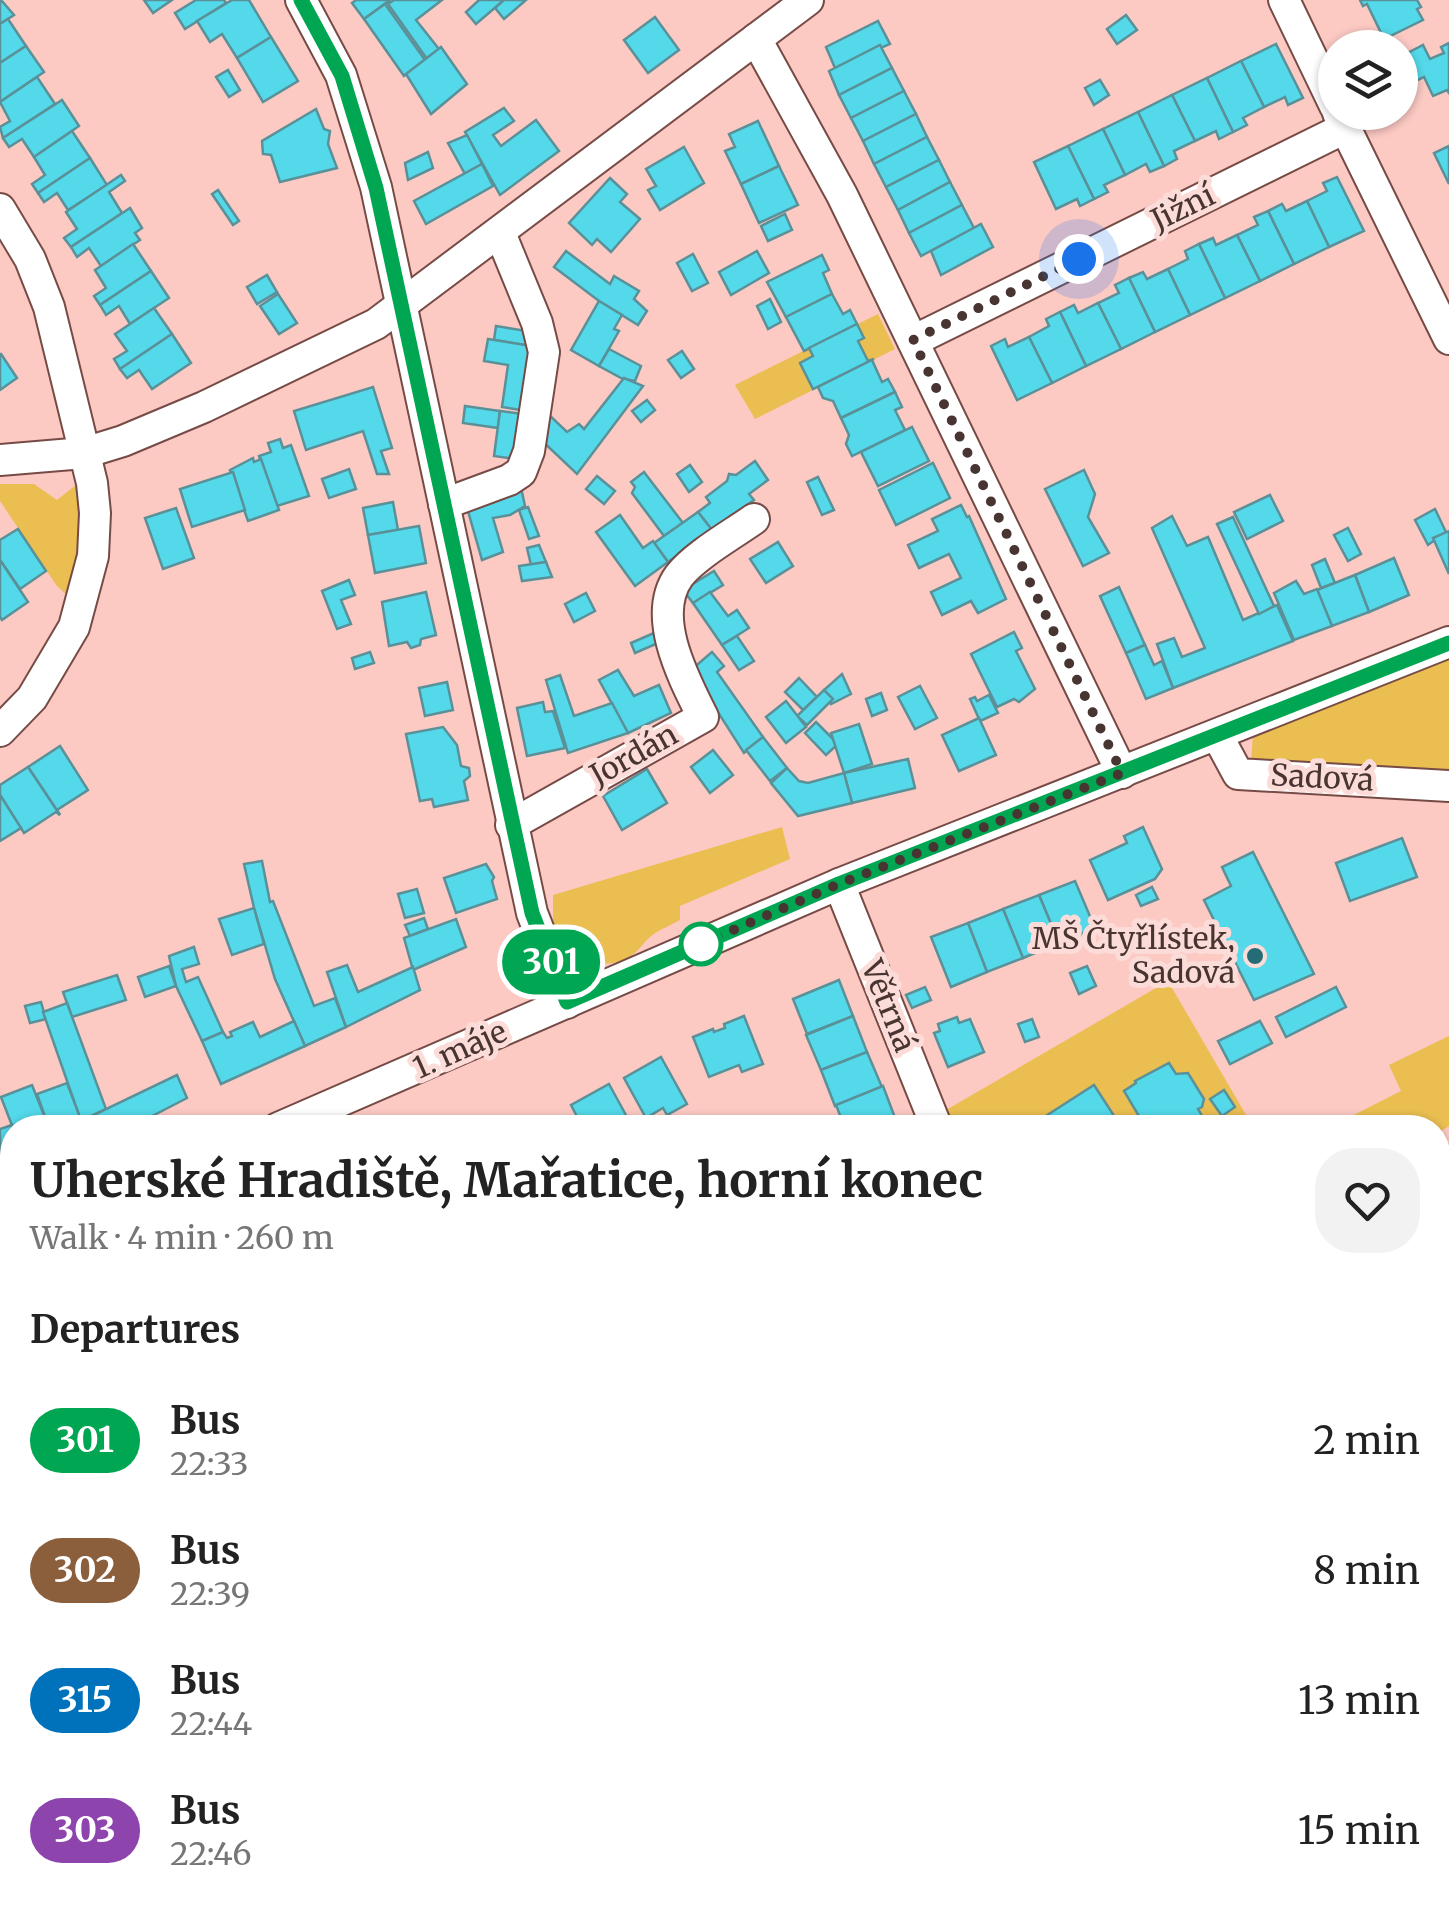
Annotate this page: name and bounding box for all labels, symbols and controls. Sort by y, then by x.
map controls [1318,30,1418,130]
button: layers [1318,30,1418,130]
street label: Jižní [1144,175,1222,239]
your location [1054,234,1104,284]
street label: Jordán [582,715,684,794]
street label: Sadová [1270,755,1375,799]
place label: MŠ Čtyřlístek, Sadová [1032,919,1235,991]
unlabelled marker [680,923,722,965]
line badge: 301 [494,930,608,994]
text: 301 [522,940,580,984]
marker: MŠ Čtyřlístek, Sadová [1244,945,1266,967]
street label: Větrná [853,953,925,1057]
street label: 1. máje [407,1012,512,1086]
button: heart [1315,1148,1420,1253]
text: Uherské Hradiště, Mařatice, horní konec [30,1150,983,1210]
text: Walk · 4 min · 260 m [30,1218,334,1258]
text: Departures [30,1306,240,1353]
text: Bus [170,1397,240,1444]
text: 2 min [1313,1417,1420,1464]
text: 301 [56,1418,114,1462]
text: 22:33 [170,1444,249,1484]
text: Bus [170,1527,240,1574]
text: 8 min [1313,1547,1420,1594]
text: 302 [54,1548,116,1592]
text: 22:39 [170,1574,250,1614]
text: Bus [170,1657,240,1704]
text: 13 min [1298,1677,1420,1724]
text: 315 [58,1678,112,1722]
text: 22:44 [170,1704,252,1744]
text: Bus [170,1787,240,1834]
text: 15 min [1298,1807,1420,1854]
text: 303 [54,1808,116,1852]
text: 22:46 [170,1834,252,1874]

